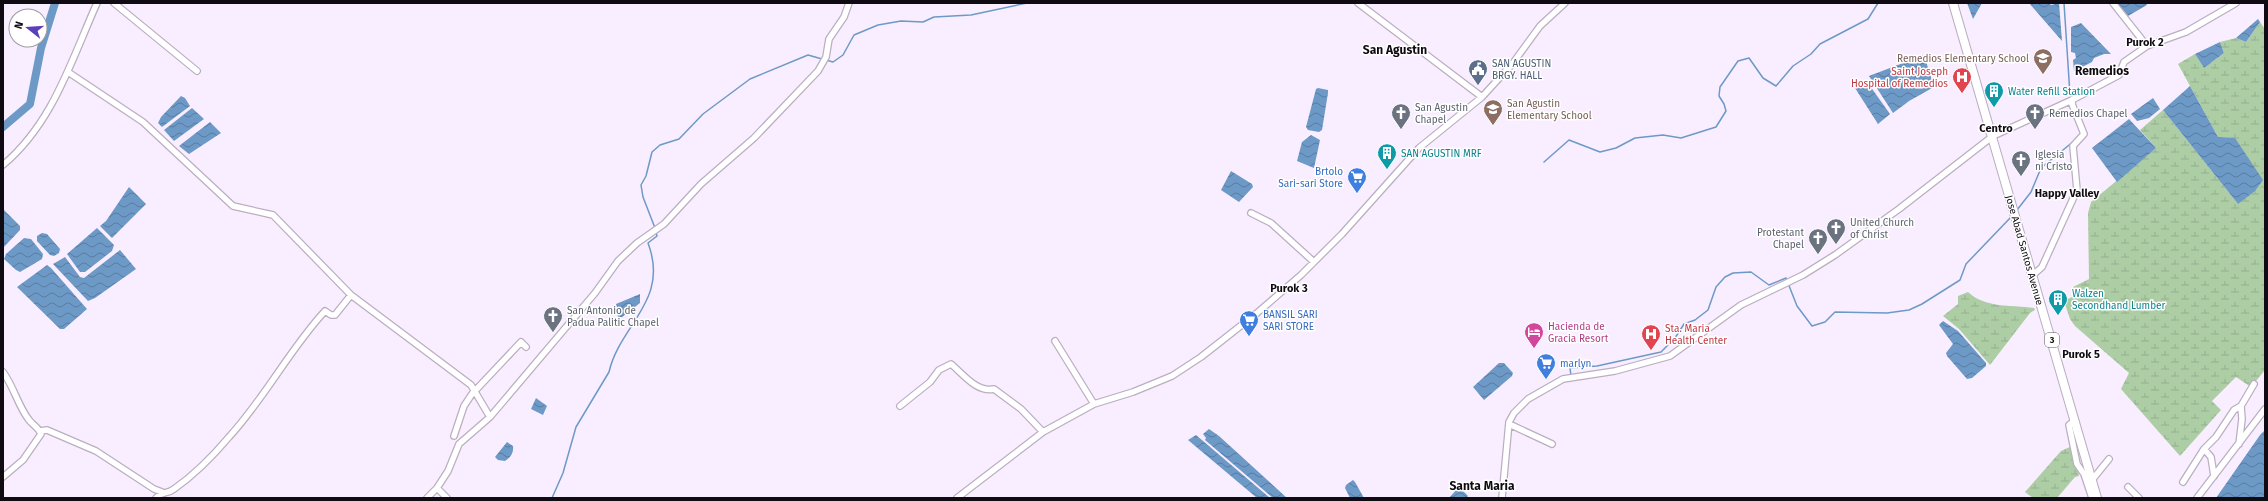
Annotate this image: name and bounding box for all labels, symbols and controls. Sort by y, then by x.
north arrow [8,8,48,48]
text: N [12,20,26,31]
district label: Purok 2 [2126,36,2164,49]
district label: San Agustin [1363,43,1427,57]
school or university icon: Remedios Elementary School [2032,47,2054,75]
place label: Remedios Elementary School [1897,53,2029,65]
public building icon: SAN AGUSTIN BRGY. HALL [1467,58,1489,86]
place label: SAN AGUSTIN BRGY. HALL [1492,58,1551,82]
district label: Remedios [2075,64,2129,78]
place label: Saint Joseph Hospital of Remedios [1851,66,1948,90]
hospital icon: Saint Joseph Hospital of Remedios [1951,66,1973,94]
building icon: Water Refill Station [1983,80,2005,108]
place label: Water Refill Station [2008,86,2095,98]
school or university icon: San Agustin Elementary School [1482,98,1504,126]
place label: San Agustin Elementary School [1507,98,1592,122]
church icon: San Agustin Chapel [1390,102,1412,130]
place label: San Agustin Chapel [1415,102,1468,126]
church icon: Remedios Chapel [2024,102,2046,130]
place label: Remedios Chapel [2049,108,2128,120]
district label: Centro [1979,122,2013,135]
building icon: SAN AGUSTIN MRF [1376,142,1398,170]
place label: SAN AGUSTIN MRF [1401,148,1482,160]
church icon: Iglesia ni Cristo [2010,149,2032,177]
place label: Iglesia ni Cristo [2035,149,2073,173]
place label: Brtolo Sari-sari Store [1278,166,1343,190]
supermarket icon: Brtolo Sari-sari Store [1346,166,1368,194]
district label: Happy Valley [2035,187,2100,200]
street label: Jose Abad Santos Avenue [2003,194,2046,307]
church icon: United Church of Christ [1825,217,1847,245]
place label: United Church of Christ [1850,217,1914,241]
place label: Protestant Chapel [1757,227,1804,251]
church icon: Protestant Chapel [1807,227,1829,255]
district label: Purok 3 [1270,282,1308,295]
building icon: Walzen Secondhand Lumber [2047,288,2069,316]
place label: Walzen Secondhand Lumber [2072,288,2166,312]
church icon: San Antonio de Padua Palitic Chapel [542,305,564,333]
place label: San Antonio de Padua Palitic Chapel [567,305,659,329]
supermarket icon: BANSIL SARI SARI STORE [1238,309,1260,337]
place label: BANSIL SARI SARI STORE [1263,309,1318,333]
hotel icon: Hacienda de Gracia Resort [1523,321,1545,349]
place label: Hacienda de Gracia Resort [1548,321,1609,345]
hospital icon: Sta. Maria Health Center [1640,323,1662,351]
place label: Sta. Maria Health Center [1665,323,1727,347]
road number: 3 [2045,333,2059,347]
district label: Purok 5 [2062,348,2100,361]
supermarket icon: marlyn [1535,352,1557,380]
place label: marlyn [1560,358,1591,370]
district label: Santa Maria [1449,479,1515,493]

